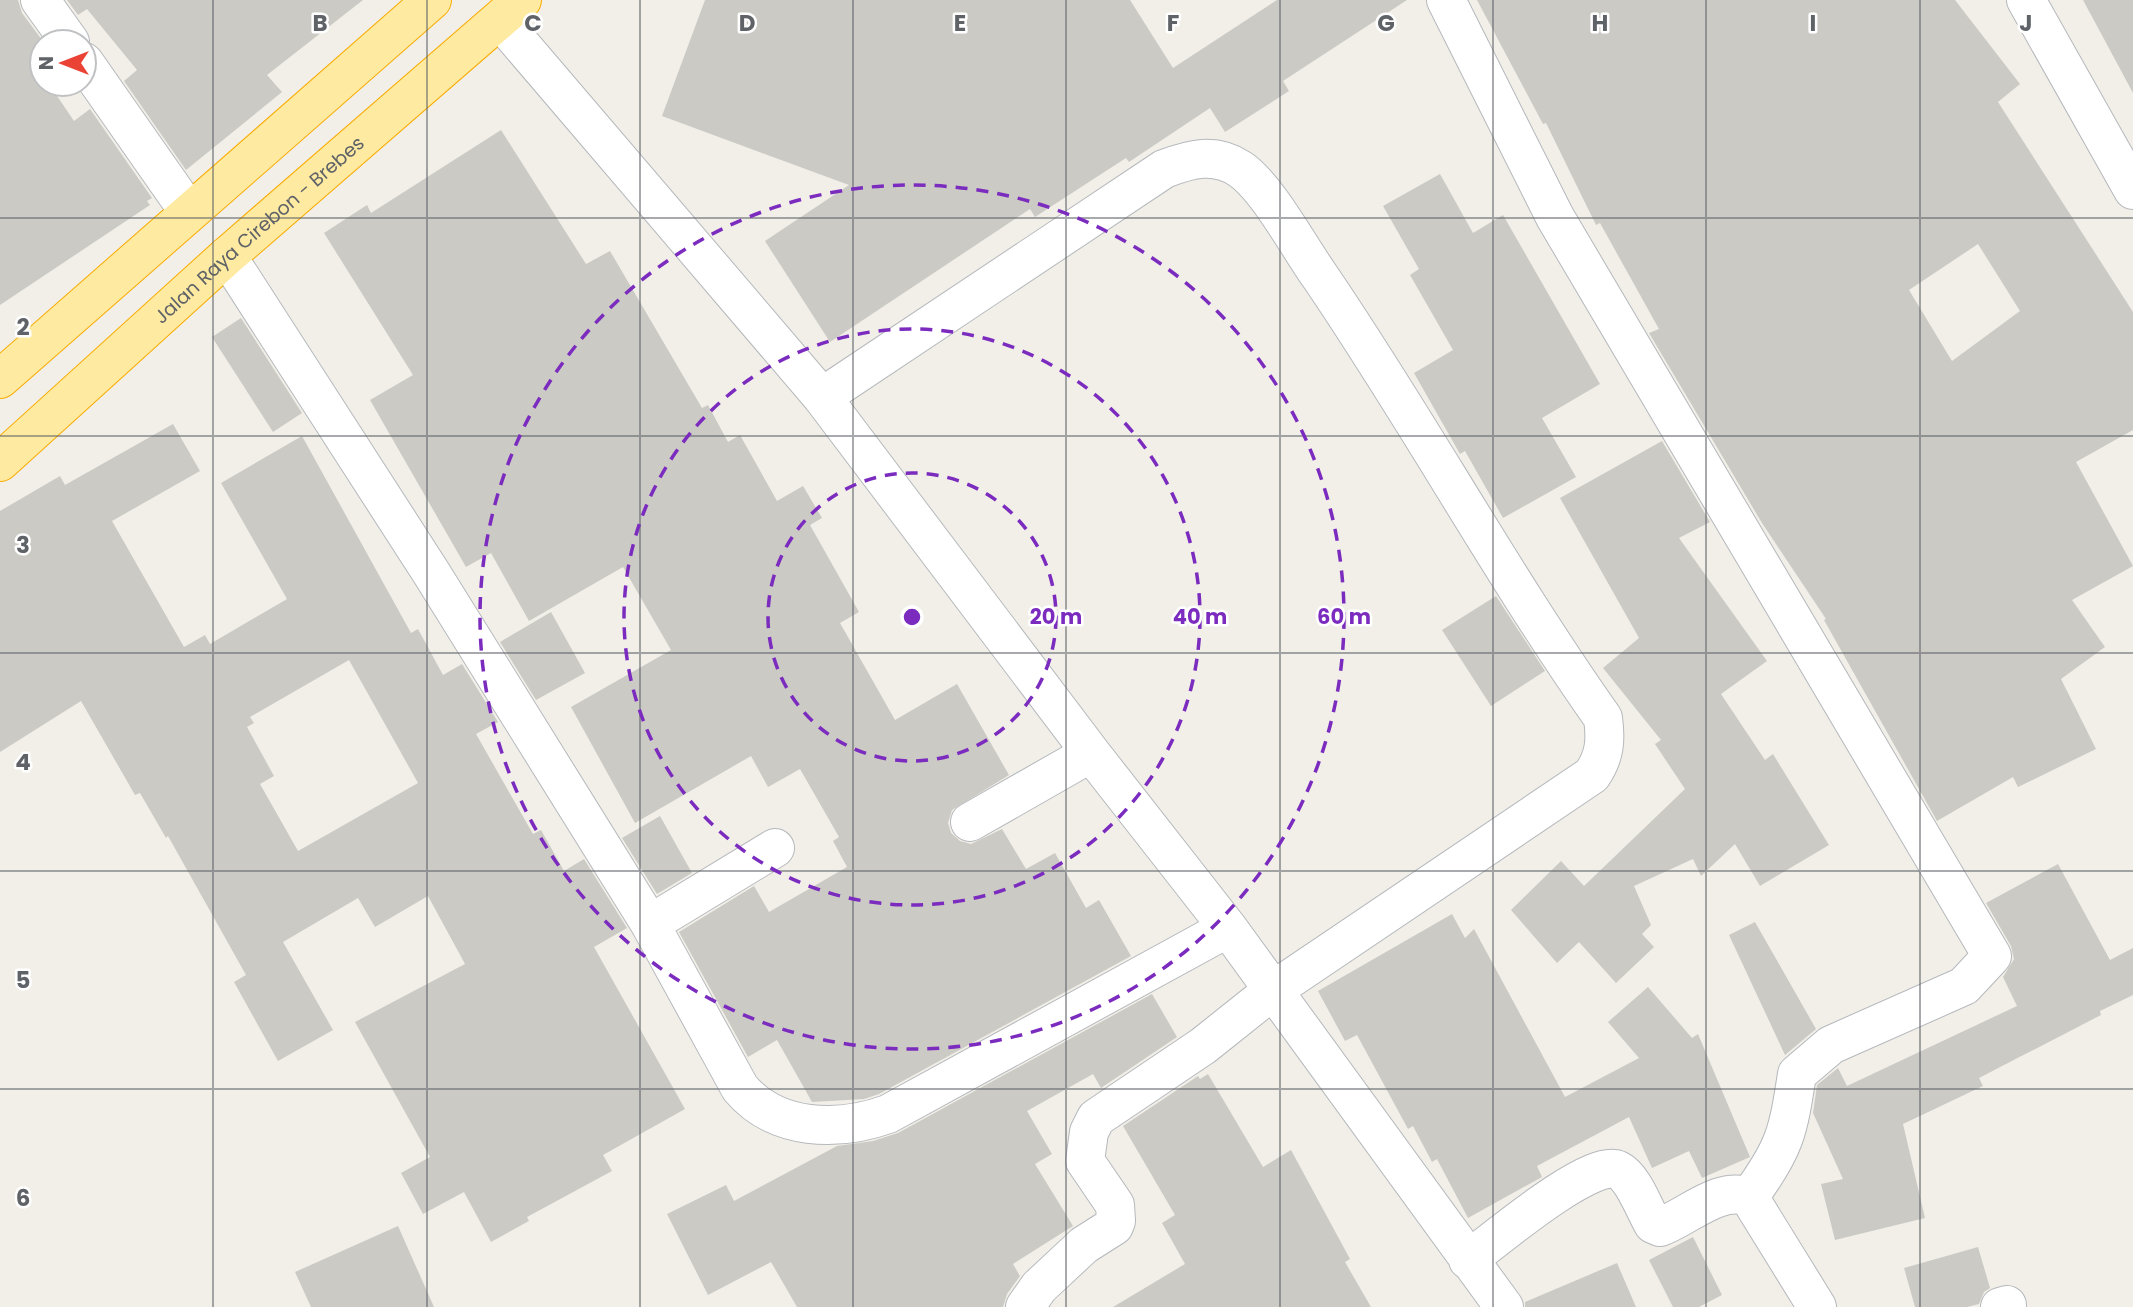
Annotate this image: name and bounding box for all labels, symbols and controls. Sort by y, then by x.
text: B [312,7,328,39]
text: C [524,7,542,39]
text: D [739,7,755,39]
text: E [954,7,966,39]
text: F [1167,7,1179,39]
text: G [1377,7,1395,39]
text: H [1592,7,1608,39]
text: I [1810,7,1816,39]
text: J [2019,7,2033,39]
north arrow [28,28,98,98]
text: N [33,56,60,70]
street label: Jalan Raya Cirebon - Brebes [148,130,370,330]
text: 2 [16,311,30,343]
text: 3 [16,529,30,561]
text: 20 m [1030,602,1082,631]
text: 40 m [1173,602,1227,631]
text: 60 m [1317,602,1371,631]
centre of rings [900,605,924,629]
text: 4 [15,746,31,778]
text: 5 [16,964,30,996]
text: 6 [16,1182,30,1214]

